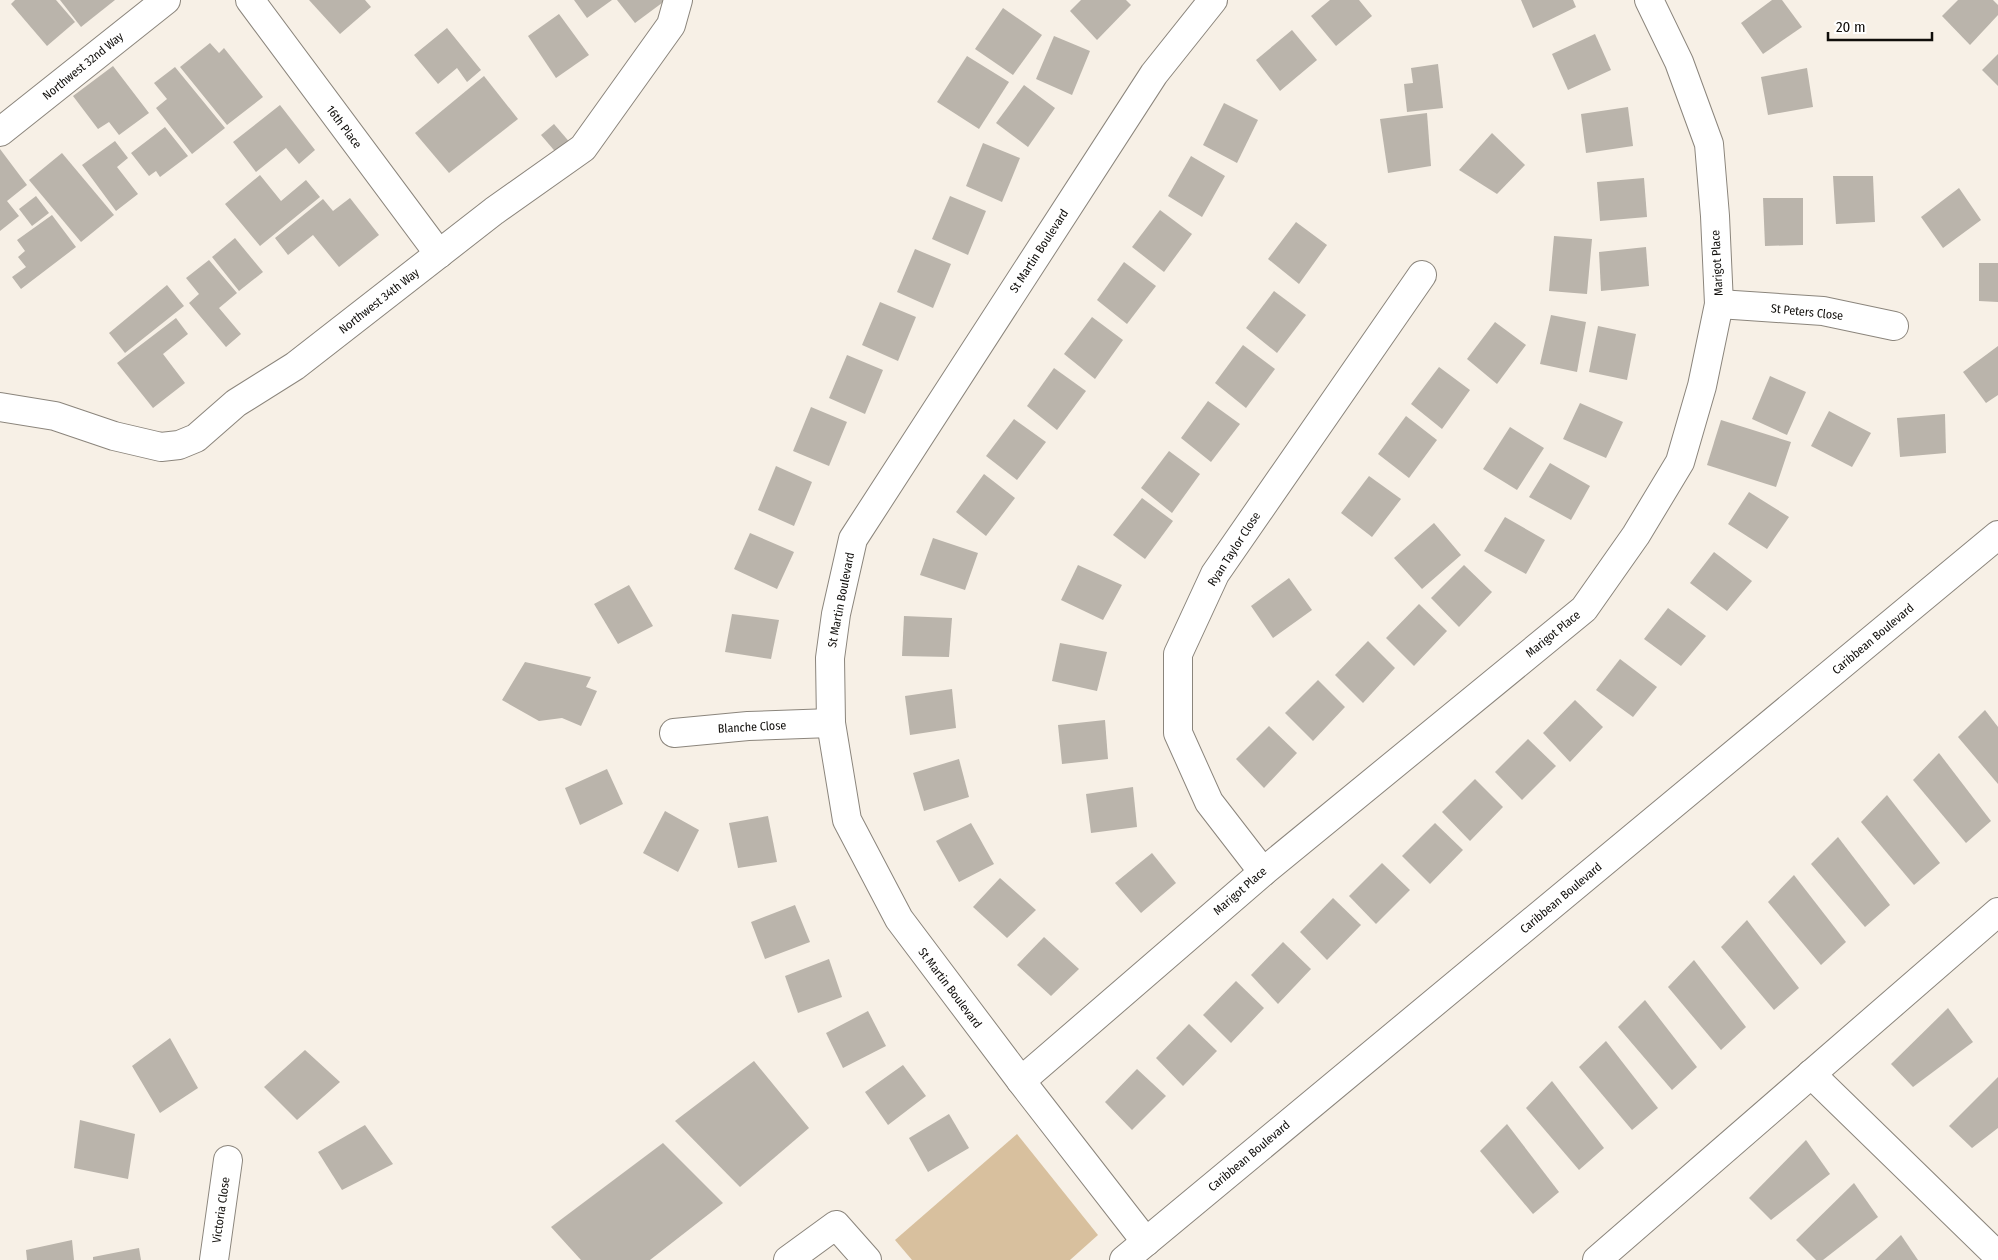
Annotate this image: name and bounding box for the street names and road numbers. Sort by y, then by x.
street label: Northwest 32nd Way [40,29,127,103]
street label: 16th Place [323,103,365,151]
street label: St Martin Boulevard [1007,207,1071,295]
street label: Marigot Place [1708,230,1726,296]
street label: Northwest 34th Way [336,265,422,337]
street label: St Peters Close [1770,301,1844,323]
street label: Ryan Taylor Close [1205,509,1263,589]
street label: St Martin Boulevard [825,551,857,649]
street label: Caribbean Boulevard [1829,601,1917,677]
street label: Marigot Place [1523,608,1583,660]
street label: Blanche Close [717,718,787,736]
street label: Caribbean Boulevard [1517,860,1605,936]
street label: Marigot Place [1210,864,1270,918]
street label: St Martin Boulevard [915,945,985,1031]
street label: Caribbean Boulevard [1205,1118,1293,1194]
street label: Victoria Close [209,1176,233,1244]

